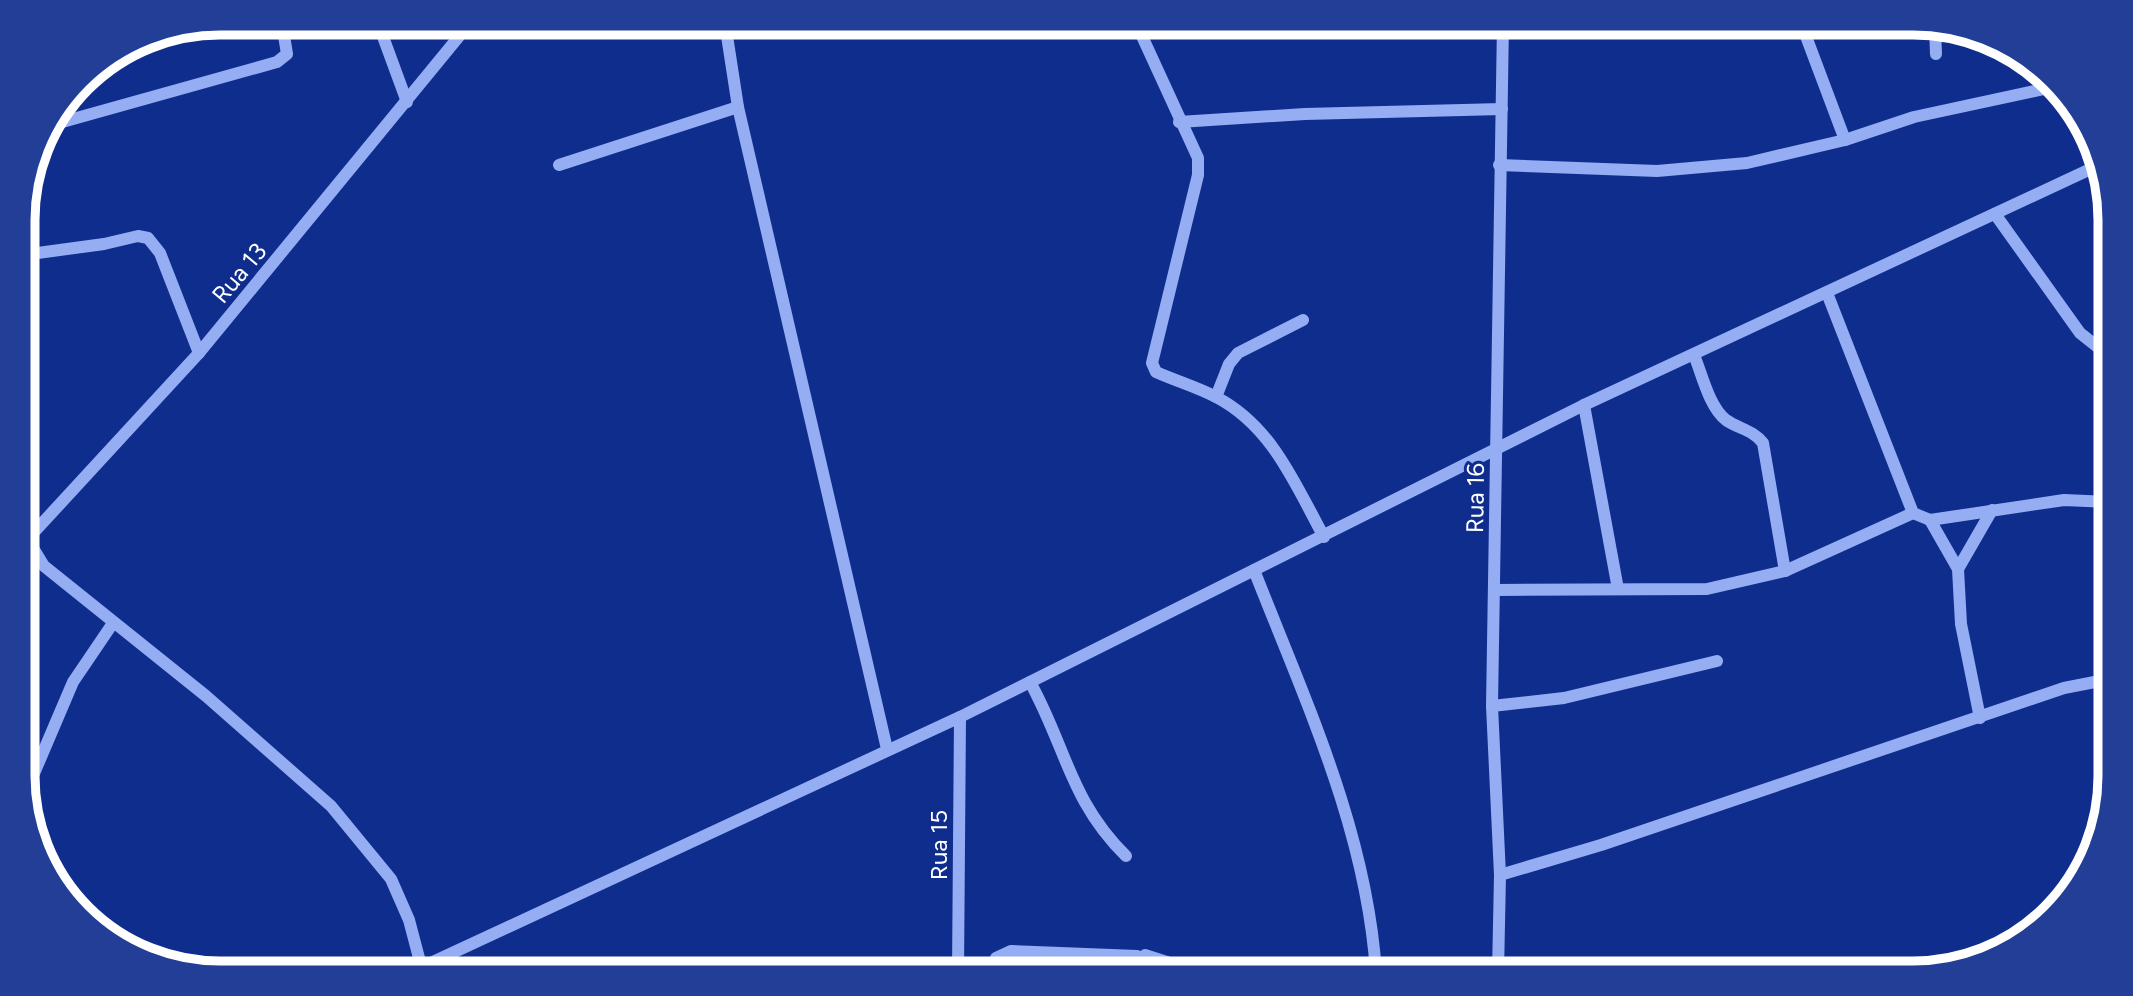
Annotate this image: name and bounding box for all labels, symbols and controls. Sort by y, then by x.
street label: Rua 13 [206,237,272,309]
street label: Rua 16 [1460,463,1490,533]
street label: Rua 15 [924,810,953,880]

